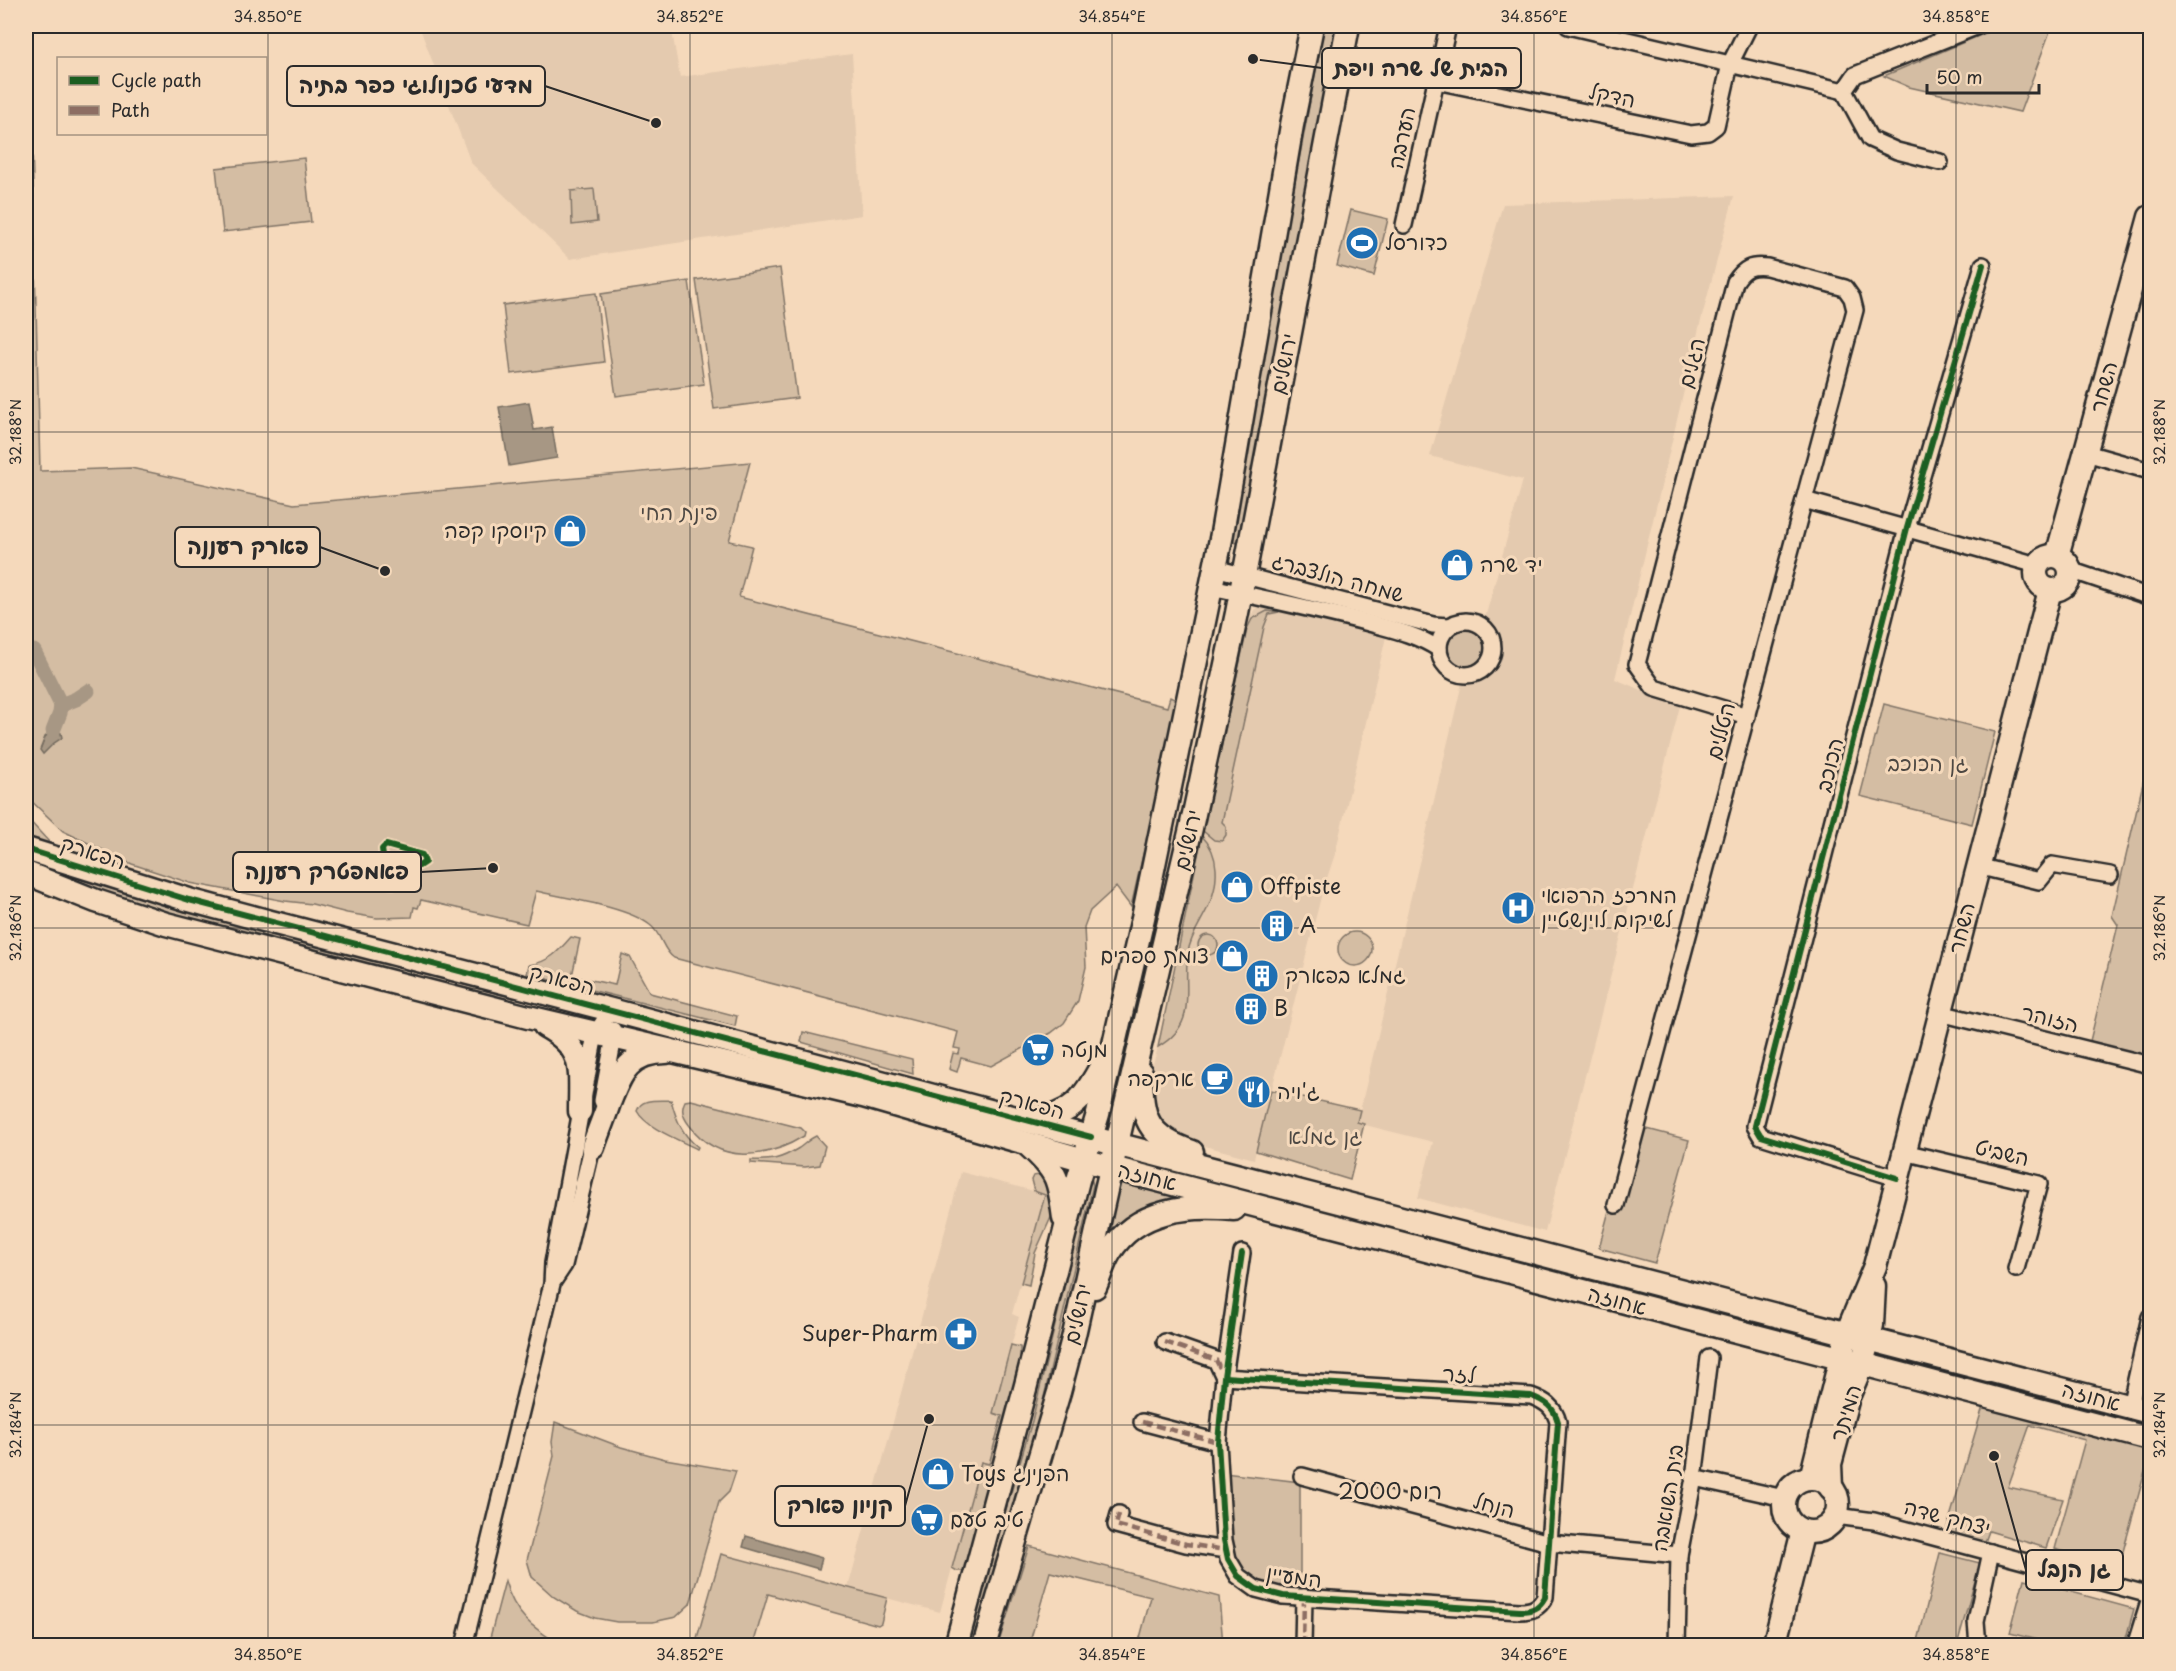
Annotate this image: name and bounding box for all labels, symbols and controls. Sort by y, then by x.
text: 34.850°E [234,4,302,27]
text: 34.852°E [656,4,724,27]
text: 34.854°E [1078,4,1146,27]
text: 34.856°E [1500,4,1568,27]
text: 34.858°E [1922,4,1990,27]
callout: הבית של שרה ויפת [1322,48,1521,88]
text: הבית של שרה ויפת [1332,50,1508,83]
legend [57,57,267,135]
scale bar [1927,57,2040,95]
text: 50 m [1936,63,1983,90]
text: Cycle path [111,66,202,93]
callout: מדעי טכנולוגי כפר בתיה [287,66,545,106]
text: מדעי טכנולוגי כפר בתיה [299,67,533,100]
street label: הדקל [1586,73,1639,115]
text: Path [111,96,150,123]
street label: הערבה [1378,103,1422,172]
sports icon: כדורסל [1344,225,1380,261]
place label: כדורסל [1385,225,1447,257]
street label: ירושלים [1260,330,1304,397]
street label: הגלים [1668,334,1712,391]
street label: השחר [2080,357,2124,416]
text: 32.188°N [3,399,26,465]
text: 32.188°N [2147,399,2170,465]
park label: פינת החי [640,495,718,527]
place label: קיוסקו קפה [444,513,547,545]
shop icon: קיוסקו קפה [552,513,588,549]
callout: פארק רעננה [175,527,320,567]
text: פארק רעננה [187,528,309,561]
street label: שמחה הולצברג [1269,543,1408,609]
shop icon: יד שרה [1439,547,1475,583]
place label: יד שרה [1480,547,1543,579]
street label: הטללים [1696,698,1742,763]
street label: הכוכב [1806,734,1850,795]
park label: גן הכוכב [1888,746,1969,778]
street label: ירושלים [1164,806,1209,873]
street label: הפארק [57,826,130,877]
callout: פאמפטרק רעננה [233,852,421,892]
text: פאמפטרק רעננה [245,853,409,886]
shop icon: Offpiste [1219,869,1255,905]
place label: Offpiste [1260,869,1341,901]
place label: המרכז הרפואי לשיקום לוינשטיין [1541,878,1677,934]
hospital icon: המרכז הרפואי לשיקום לוינשטיין [1500,890,1536,926]
text: 32.186°N [3,895,26,961]
text: 32.186°N [2147,895,2170,961]
street label: השחר [1938,898,1982,957]
building icon: A [1259,908,1295,944]
place label: A [1300,908,1316,940]
place label: צומת ספרים [1100,938,1209,970]
shop icon: צומת ספרים [1214,938,1250,974]
street label: הפארק [526,954,599,1002]
building icon: גמלא בפארק [1244,958,1280,994]
place label: גמלא בפארק [1285,958,1406,990]
building icon: B [1233,991,1269,1027]
place label: B [1274,991,1288,1023]
street label: הזוהר [2018,995,2083,1040]
supermarket icon: מנטה [1020,1032,1056,1068]
place label: מנטה [1061,1032,1108,1064]
place label: ארקפה [1127,1061,1194,1093]
cafe icon: ארקפה [1199,1061,1235,1097]
restaurant icon: ג'ויה [1236,1074,1272,1110]
place label: ג'ויה [1277,1074,1320,1106]
street label: הפארק [996,1078,1069,1126]
park label: גן גמלא [1288,1119,1362,1151]
street label: השביט [1972,1129,2033,1173]
street label: אחוזה [1114,1152,1180,1198]
street label: אחוזה [1584,1276,1651,1322]
street label: ירושלים [1054,1280,1099,1347]
place label: Super-Pharm [802,1316,938,1348]
pharmacy icon: Super-Pharm [943,1316,979,1352]
street label: לזר [1442,1356,1477,1390]
street label: אחוזה [2058,1372,2125,1418]
street label: המיתר [1820,1380,1868,1445]
text: 32.184°N [3,1392,26,1458]
text: 32.184°N [2147,1392,2170,1458]
street label: בית השואבה [1642,1442,1690,1554]
shop icon: Toys הפנינג [920,1456,956,1492]
place label: Toys הפנינג [961,1456,1070,1488]
district label: רום 2000 [1338,1473,1442,1506]
street label: הנחל [1470,1483,1519,1525]
callout: קניון פארק [775,1486,905,1526]
text: קניון פארק [787,1487,893,1520]
street label: יצחק שדה [1901,1489,1994,1543]
supermarket icon: טיב טעם [909,1502,945,1538]
place label: טיב טעם [950,1502,1024,1534]
callout: גן הנבל [2026,1550,2123,1590]
text: גן הנבל [2037,1551,2111,1584]
street label: המעיין [1264,1555,1324,1595]
text: 34.850°E [234,1642,302,1665]
text: 34.852°E [656,1642,724,1665]
text: 34.854°E [1078,1642,1146,1665]
text: 34.856°E [1500,1642,1568,1665]
text: 34.858°E [1922,1642,1990,1665]

